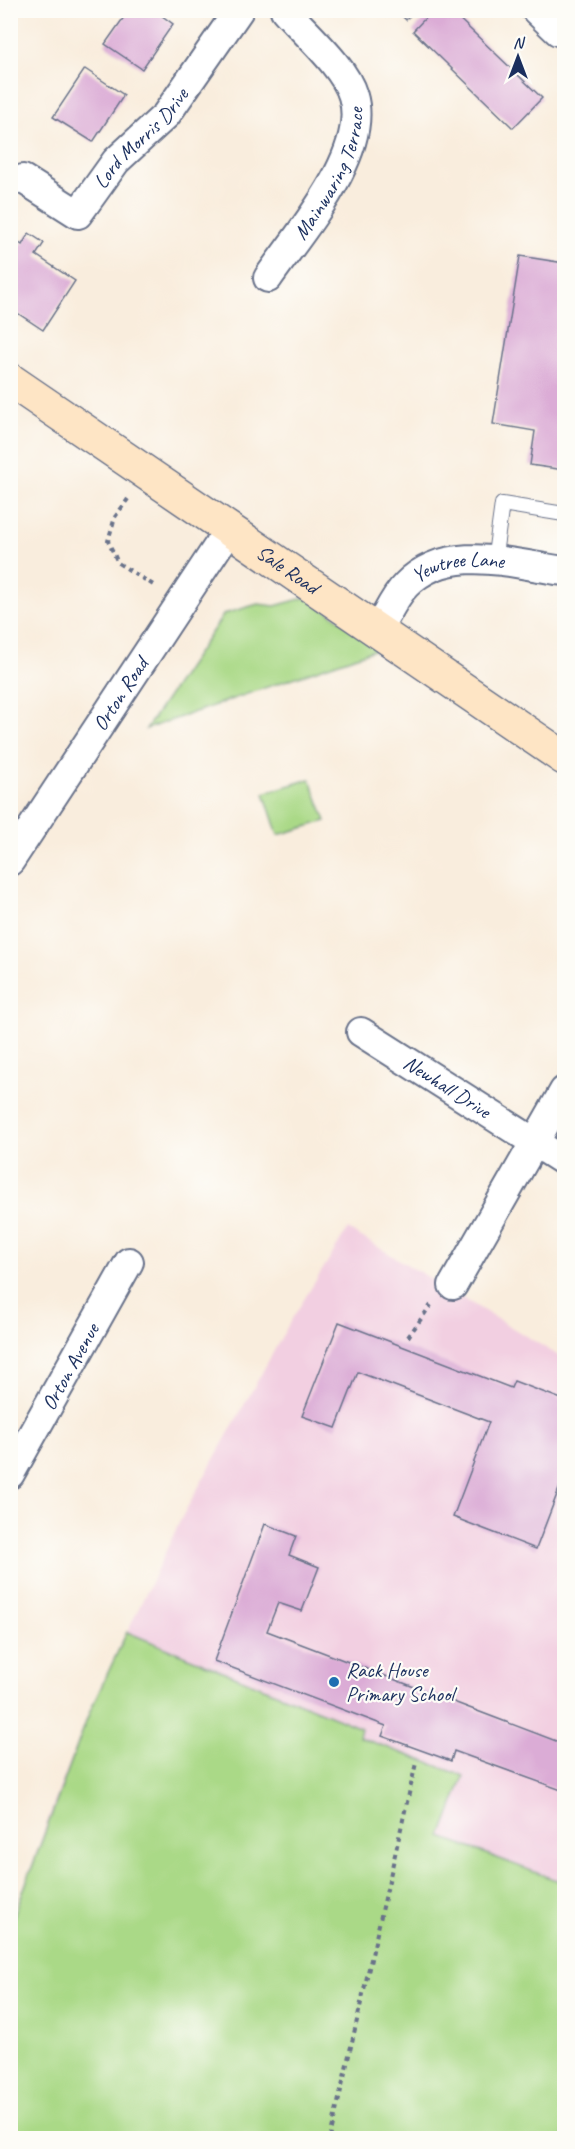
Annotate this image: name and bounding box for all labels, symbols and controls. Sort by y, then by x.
north arrow [488,27,548,87]
text: N [513,33,526,53]
street label: Lord Morris Drive [87,82,194,194]
street label: Mainwaring Terrace [287,105,369,244]
street label: Sale Road [251,539,327,602]
street label: Yewtree Lane [406,546,507,589]
street label: Orton Road [87,650,156,736]
street label: Newhall Drive [399,1049,497,1125]
street label: Orton Avenue [36,1317,106,1415]
place label: Rack House Primary School [346,1657,457,1707]
marker: Rack House Primary School [327,1675,341,1689]

